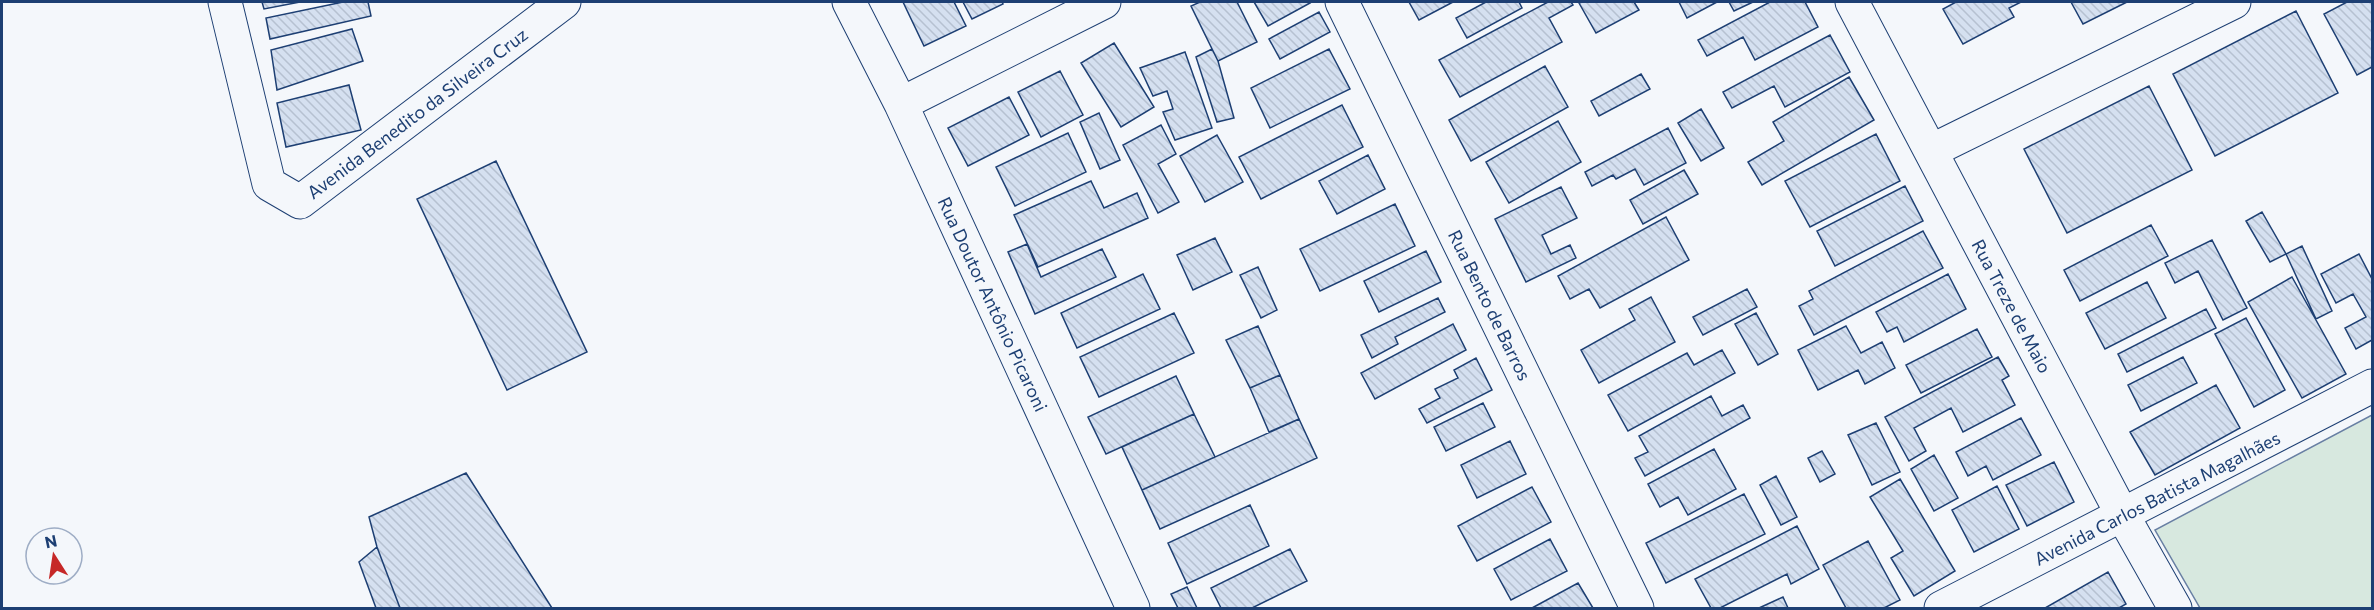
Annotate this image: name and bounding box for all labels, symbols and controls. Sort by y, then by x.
street label: Avenida Benedito da Silveira Cruz [302,23,532,203]
street label: Rua Doutor Antônio Picaroni [934,193,1052,415]
street label: Rua Bento de Barros [1444,226,1536,384]
street label: Rua Treze de Maio [1967,235,2057,377]
street label: Avenida Carlos Batista Magalhães [2030,426,2284,570]
north arrow [24,526,84,586]
text: N [43,530,59,551]

